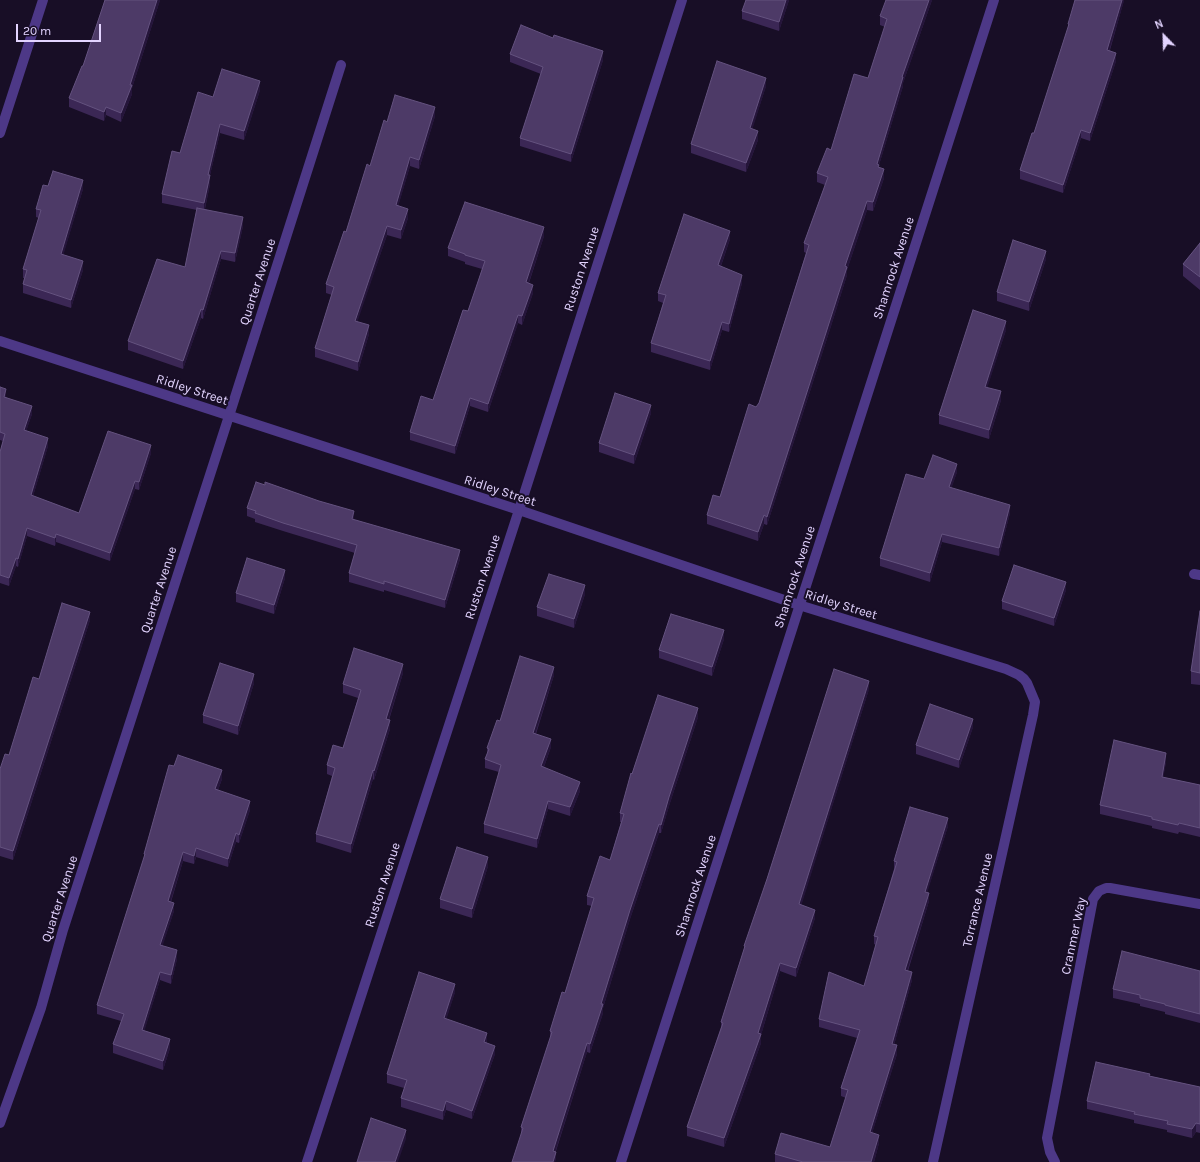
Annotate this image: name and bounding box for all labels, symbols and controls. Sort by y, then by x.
scale bar [18,16,103,42]
north arrow [1144,16,1184,56]
text: N [1153,17,1165,32]
text: 20 m [23,24,51,38]
street label: Shamrock Avenue [870,215,918,321]
street label: Ruston Avenue [561,225,603,313]
street label: Quarter Avenue [237,237,279,327]
street label: Ridley Street [154,371,230,409]
street label: Ridley Street [462,472,538,510]
street label: Shamrock Avenue [771,524,819,630]
street label: Ruston Avenue [462,533,504,621]
street label: Quarter Avenue [138,545,180,635]
street label: Ridley Street [803,587,879,623]
street label: Shamrock Avenue [672,833,720,939]
street label: Ruston Avenue [362,841,404,929]
street label: Torrance Avenue [960,851,996,949]
street label: Quarter Avenue [39,854,81,944]
street label: Cranmer Way [1058,896,1090,976]

